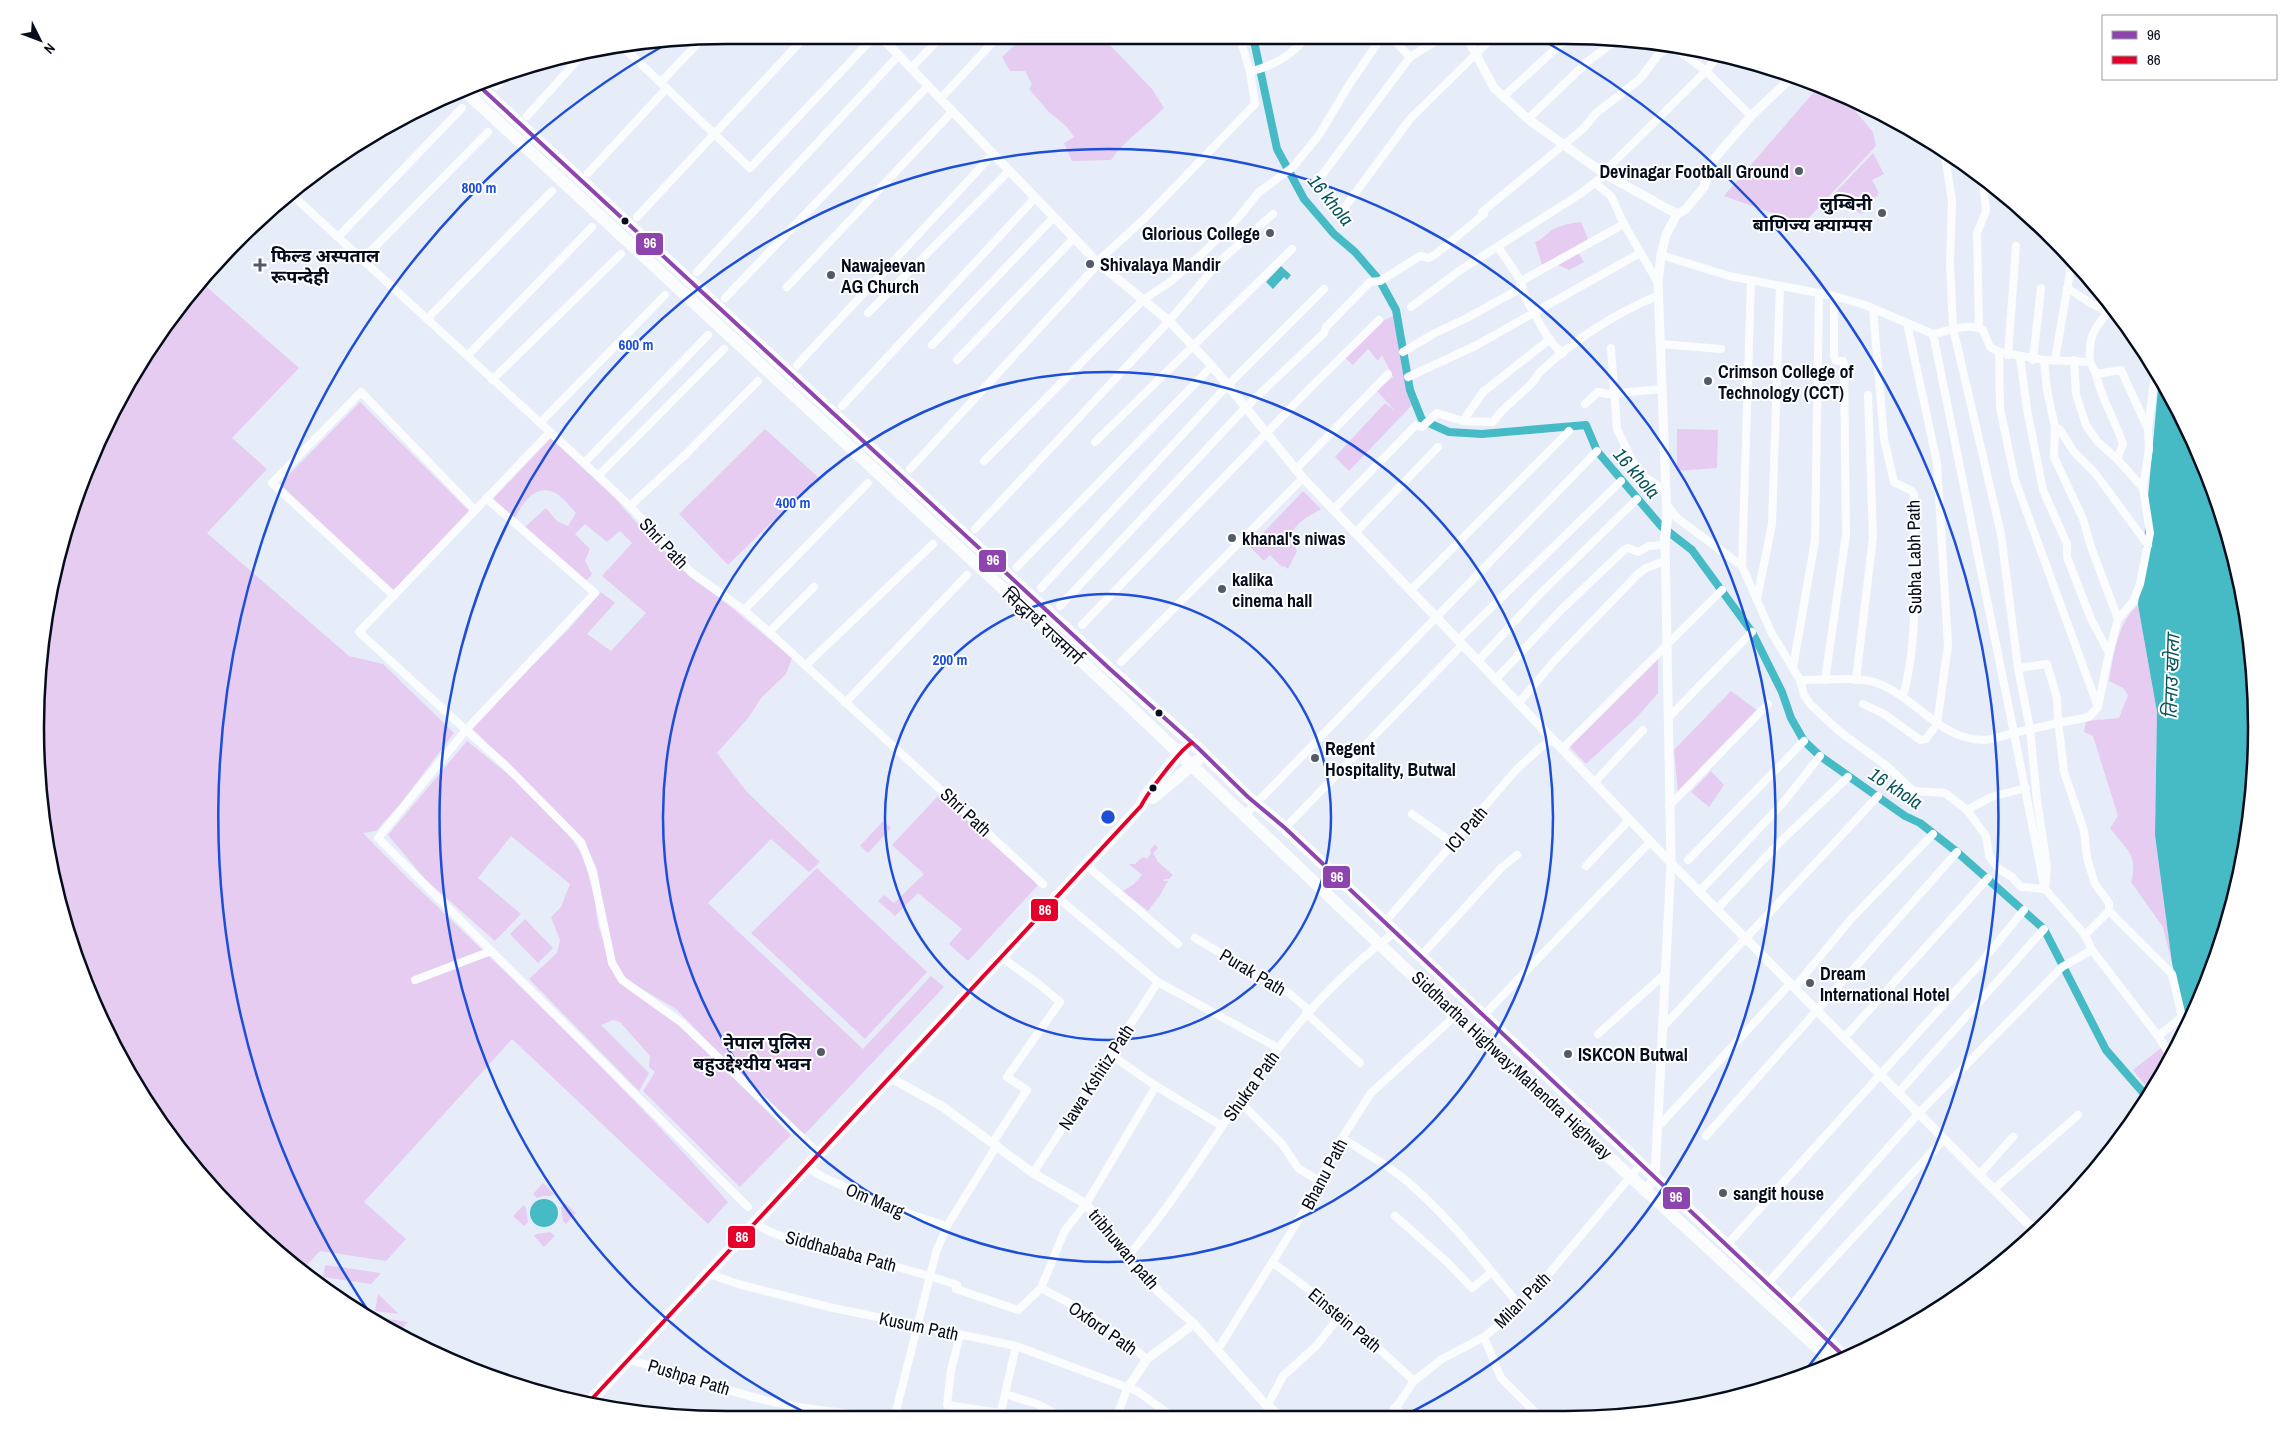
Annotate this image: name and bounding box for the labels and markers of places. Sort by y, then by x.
place label: Devinagar Football Ground [1599,159,1789,184]
marker: Devinagar Football Ground [1793,165,1805,177]
place label: लुम्बिनी बाणिज्य क्याम्पस [1753,191,1873,237]
marker: लुम्बिनी बाणिज्य क्याम्पस [1876,207,1888,219]
unlabelled marker [620,216,630,226]
place label: Glorious College [1142,221,1260,246]
marker: Glorious College [1264,227,1276,239]
place label: फिल्ड अस्पताल रूपन्देही [271,243,380,289]
place label: Shivalaya Mandir [1100,252,1221,277]
place label: Nawajeevan AG Church [841,253,926,299]
marker: फिल्ड अस्पताल रूपन्देही [253,258,267,272]
marker: Shivalaya Mandir [1084,258,1096,270]
marker: Nawajeevan AG Church [825,269,837,281]
place label: Crimson College of Technology (CCT) [1718,359,1853,405]
marker: Crimson College of Technology (CCT) [1702,375,1714,387]
place label: khanal's niwas [1242,526,1346,551]
marker: khanal's niwas [1226,532,1238,544]
place label: kalika cinema hall [1232,567,1312,613]
marker: kalika cinema hall [1216,583,1228,595]
unlabelled marker [1154,708,1164,718]
place label: Regent Hospitality, Butwal [1325,736,1456,782]
marker: Regent Hospitality, Butwal [1309,752,1321,764]
unlabelled marker [1148,783,1158,793]
centre of rings [1099,808,1117,826]
place label: Dream International Hotel [1820,961,1950,1007]
marker: Dream International Hotel [1804,977,1816,989]
place label: नेपाल पुलिस बहुउद्देश्यीय भवन [693,1030,812,1077]
place label: ISKCON Butwal [1578,1042,1688,1067]
marker: नेपाल पुलिस बहुउद्देश्यीय भवन [815,1046,827,1058]
marker: ISKCON Butwal [1562,1048,1574,1060]
place label: sangit house [1733,1181,1824,1206]
marker: sangit house [1717,1187,1729,1199]

